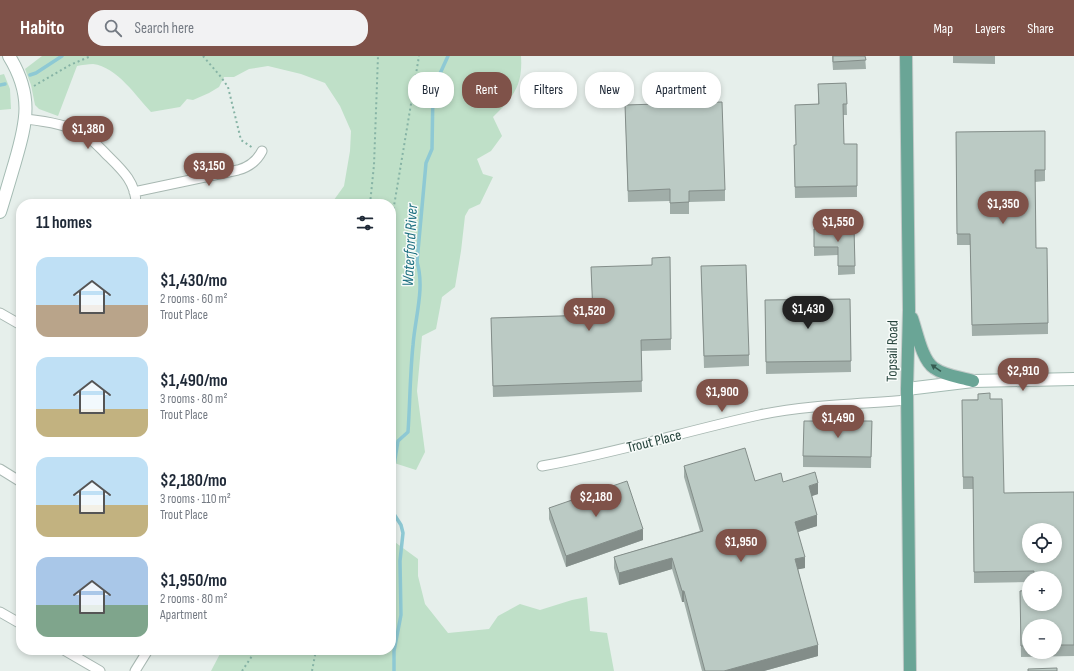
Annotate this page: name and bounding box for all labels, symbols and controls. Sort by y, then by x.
search box [88,10,368,46]
text: Habito [20,17,64,40]
icon: search [102,17,124,39]
text: Search here [134,19,194,38]
text: Map [933,20,953,37]
text: Layers [975,20,1005,37]
text: Share [1027,20,1054,37]
chip: Buy [408,72,454,108]
chip: Rent [462,72,512,108]
chip: Filters [520,72,577,108]
chip: New [585,72,634,108]
chip: Apartment [642,72,721,108]
pin: $1,380 [55,116,121,150]
text: $1,380 [71,121,105,137]
pin: $3,150 [176,153,242,187]
text: $3,150 [193,158,225,174]
pin: $1,350 [970,191,1036,225]
text: $1,350 [987,196,1019,212]
water label: Waterford River [399,203,422,287]
pin: $1,550 [805,209,871,243]
icon: filters [354,212,376,234]
text: 11 homes [36,213,92,233]
text: $1,550 [822,214,854,230]
text: $1,430/mo [160,271,227,291]
icon: home [68,273,116,321]
text: 2 rooms · 60 m² [160,291,227,307]
pin: $1,430 [775,296,841,330]
pin: $1,520 [556,298,622,332]
text: $1,430 [791,301,825,317]
text: $1,520 [573,303,605,319]
text: Trout Place [160,307,208,323]
street label: Topsail Road [882,320,903,382]
pin: $2,910 [990,358,1056,392]
text: $2,910 [1007,363,1039,379]
one-way arrow [931,364,941,372]
text: $1,490/mo [160,371,228,391]
icon: home [68,373,116,421]
pin: $1,900 [689,379,755,413]
text: $1,900 [705,384,739,400]
text: 3 rooms · 80 m² [160,391,228,407]
pin: $1,490 [805,405,871,439]
text: Trout Place [160,407,208,423]
text: $1,490 [821,410,855,426]
street label: Trout Place [625,426,683,457]
text: $2,180/mo [160,471,227,491]
icon: home [68,473,116,521]
pin: $2,180 [563,484,629,518]
text: $2,180 [580,489,612,505]
text: 3 rooms · 110 m² [160,491,231,507]
text: Trout Place [160,507,208,523]
map controls [1022,523,1062,659]
button: locate [1022,523,1062,563]
pin: $1,950 [708,529,774,563]
text: $1,950 [724,534,758,550]
text: $1,950/mo [160,571,227,591]
button: + [1022,571,1062,611]
icon: home [68,573,116,621]
text: 2 rooms · 80 m² [160,591,227,607]
text: Apartment [160,607,207,623]
button: − [1022,619,1062,659]

